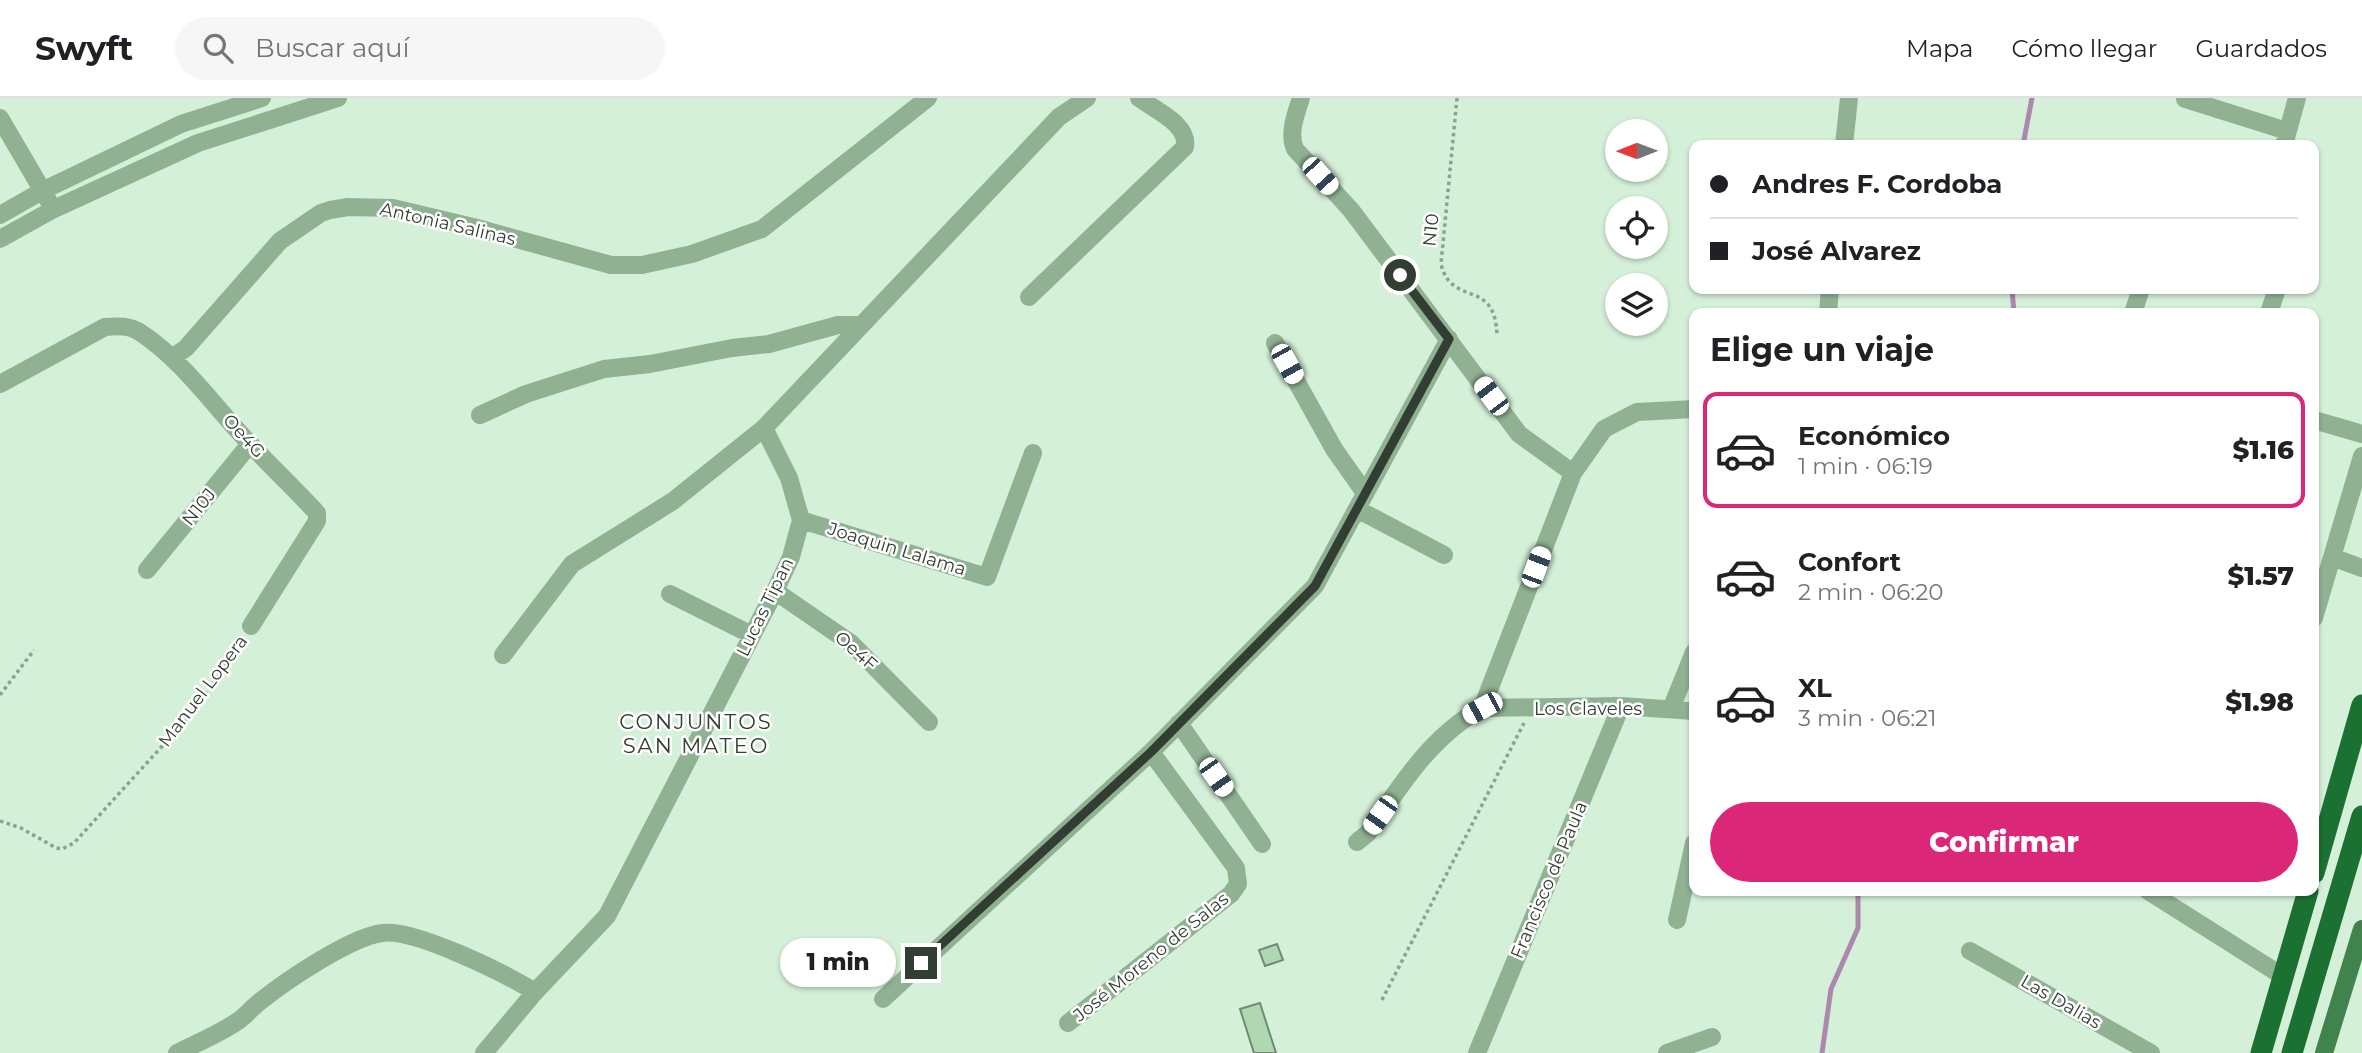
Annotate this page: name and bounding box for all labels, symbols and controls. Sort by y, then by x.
search box [175,17,665,80]
text: Swyft [35,28,133,68]
icon: search [199,29,237,67]
text: Buscar aquí [255,32,409,64]
text: Mapa [1906,34,1973,63]
text: Cómo llegar [2011,34,2157,63]
text: Guardados [2195,34,2327,63]
north arrow [1605,119,1668,182]
map controls [1605,119,1668,336]
car [1299,153,1342,199]
text: Andres F. Cordoba [1752,168,2002,200]
button: locate [1605,196,1668,259]
street label: Antonia Salinas [378,198,518,250]
street label: N10 [1418,212,1444,248]
text: José Alvarez [1752,235,1921,267]
route start [1384,259,1416,291]
button: layers [1605,273,1668,336]
text: Elige un viaje [1710,330,1934,369]
car [1268,341,1307,387]
car [1470,373,1513,419]
street label: Oe4G [218,409,270,463]
icon: car [1714,419,1777,482]
text: Económico [1798,420,1950,452]
text: $1.16 [2233,434,2294,466]
text: 1 min · 06:19 [1798,452,1933,480]
street label: N10J [177,484,221,530]
street label: Joaquin Lalama [824,517,969,580]
car [1519,544,1554,590]
icon: car [1714,545,1777,608]
text: Confort [1798,546,1901,578]
street label: Lucas Tipan [732,554,798,660]
text: $1.57 [2228,560,2294,592]
text: 2 min · 06:20 [1798,578,1943,606]
street label: Oe4F [830,627,882,675]
street label: Manuel Lopera [154,631,252,751]
icon: car [1714,671,1777,734]
text: XL [1798,672,1832,704]
text: $1.98 [2225,686,2294,718]
car [1459,689,1506,727]
street label: Los Claveles [1534,698,1642,720]
text: 3 min · 06:21 [1798,704,1936,732]
district label: CONJUNTOS SAN MATEO [619,709,773,758]
car [1196,754,1237,800]
car [1360,792,1401,838]
street label: Francisco de Paula [1506,798,1592,962]
button: Confirmar [1710,802,2298,882]
street label: José Moreno de Salas [1068,888,1233,1027]
callout: 1 min [781,938,897,988]
route end [905,947,937,979]
text: 1 min [806,948,870,976]
street label: Las Dalias [2017,970,2105,1034]

